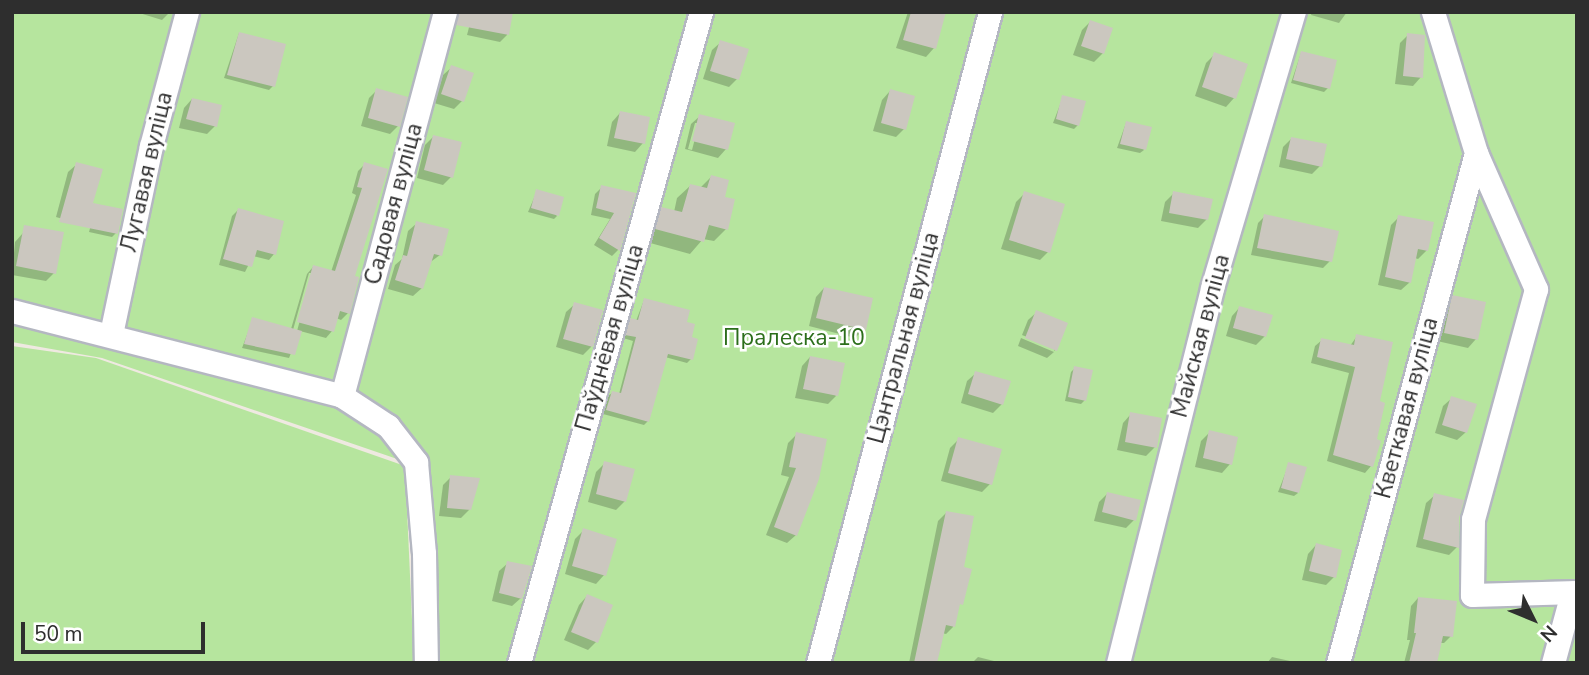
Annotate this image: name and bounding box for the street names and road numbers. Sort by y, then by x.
street label: Лугавая вуліца [115,89,179,255]
street label: Садовая вуліца [359,120,429,288]
street label: Цэнтральная вуліца [862,229,946,447]
street label: Паўднёвая вуліца [570,241,650,435]
street label: Майская вуліца [1166,251,1236,421]
street label: Кветкавая вуліца [1370,314,1444,502]

